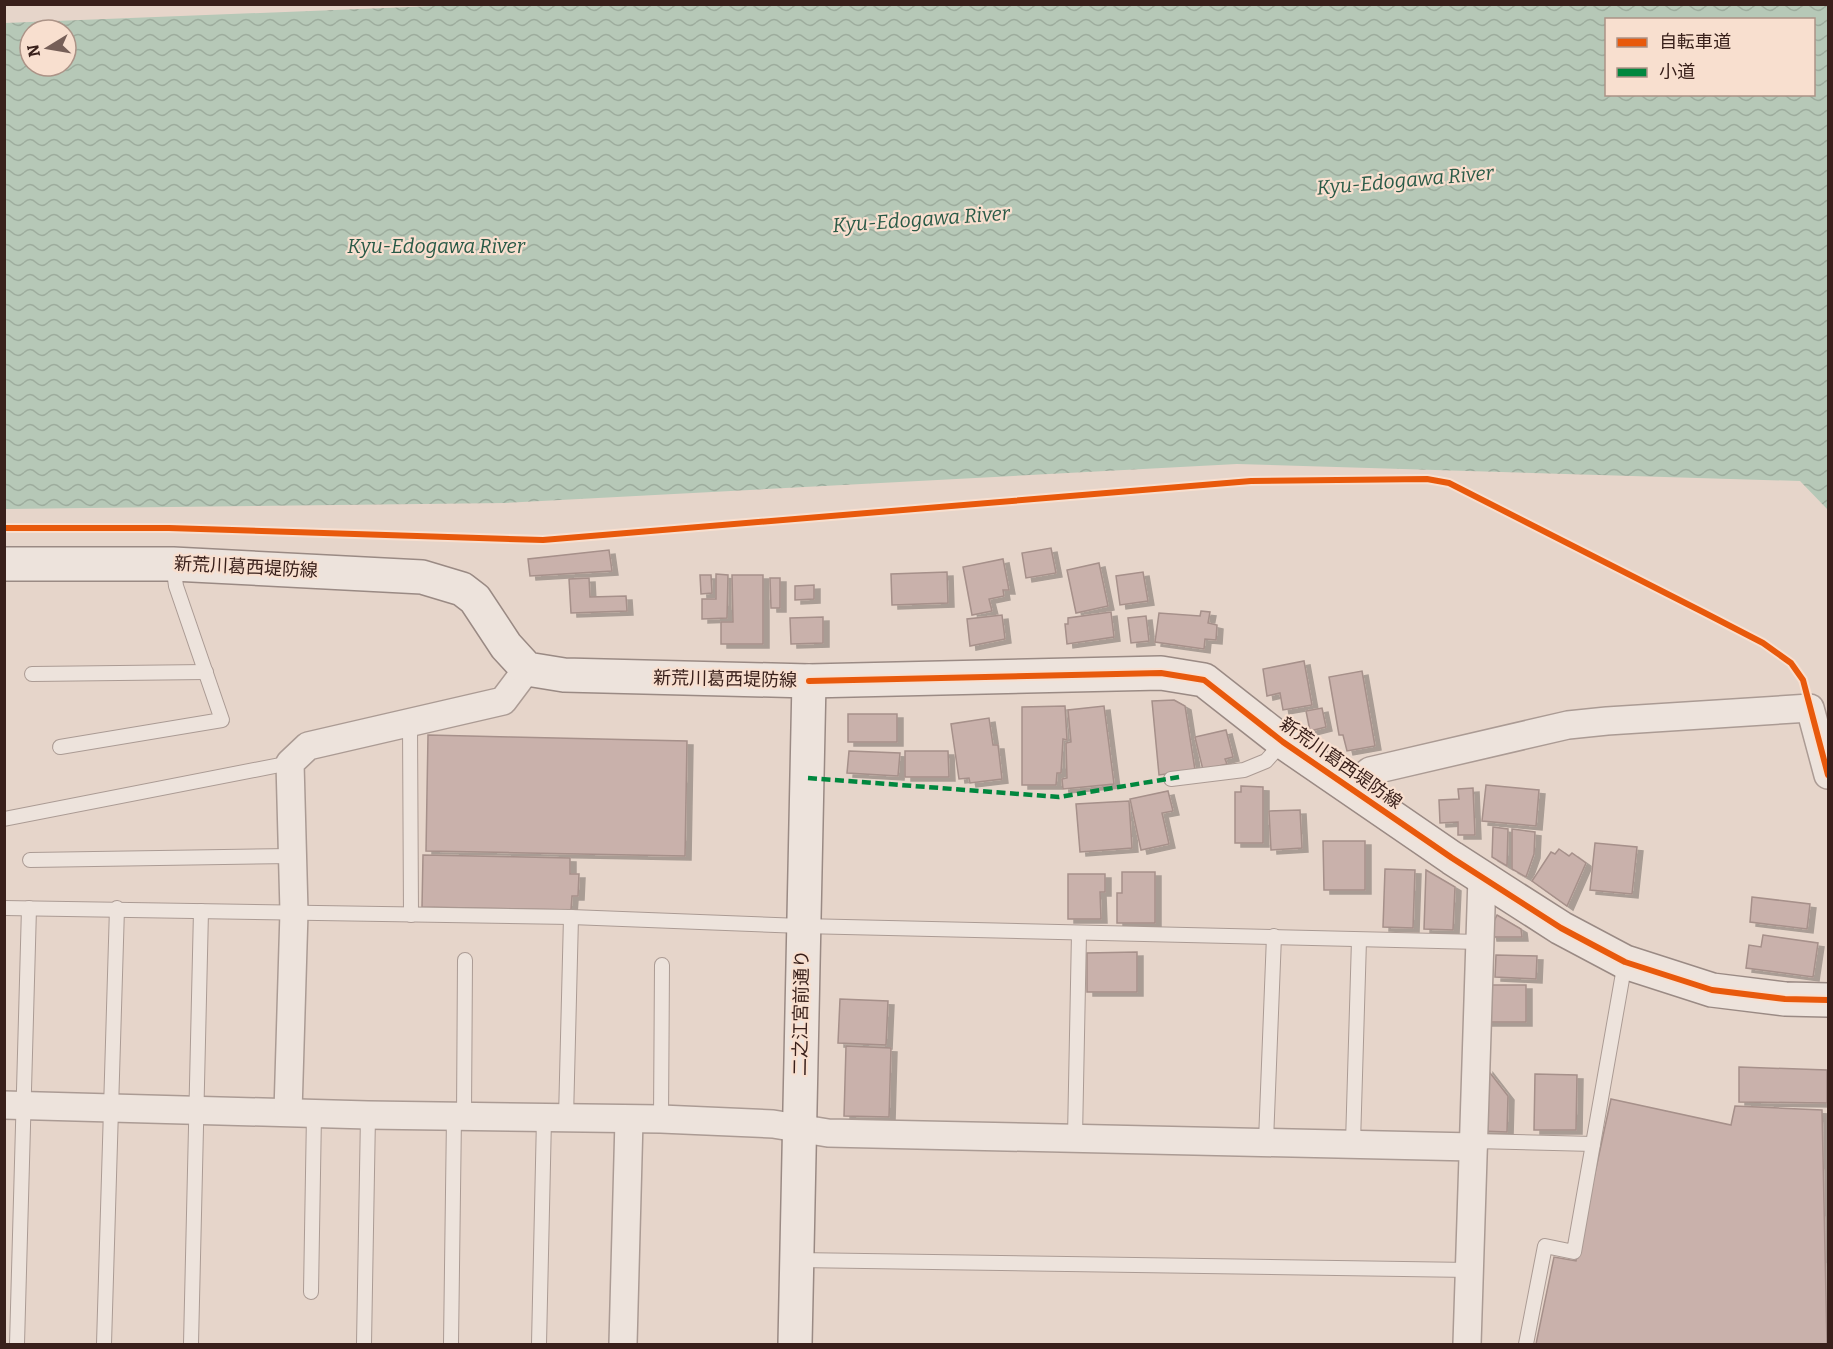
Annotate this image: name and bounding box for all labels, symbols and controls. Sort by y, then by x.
north arrow [18,18,78,78]
legend [1605,18,1815,96]
text: 自転車道 [1659,31,1731,53]
text: N [23,43,44,59]
text: 小道 [1659,61,1695,83]
water label: Kyu-Edogawa River [1315,160,1495,200]
water label: Kyu-Edogawa River [832,201,1011,237]
water label: Kyu-Edogawa River [347,234,526,258]
street label: 新荒川葛西堤防線 [174,552,318,582]
street label: 新荒川葛西堤防線 [653,667,797,691]
street label: 新荒川葛西堤防線 [1276,713,1406,813]
street label: 二之江宮前通り [789,950,813,1076]

